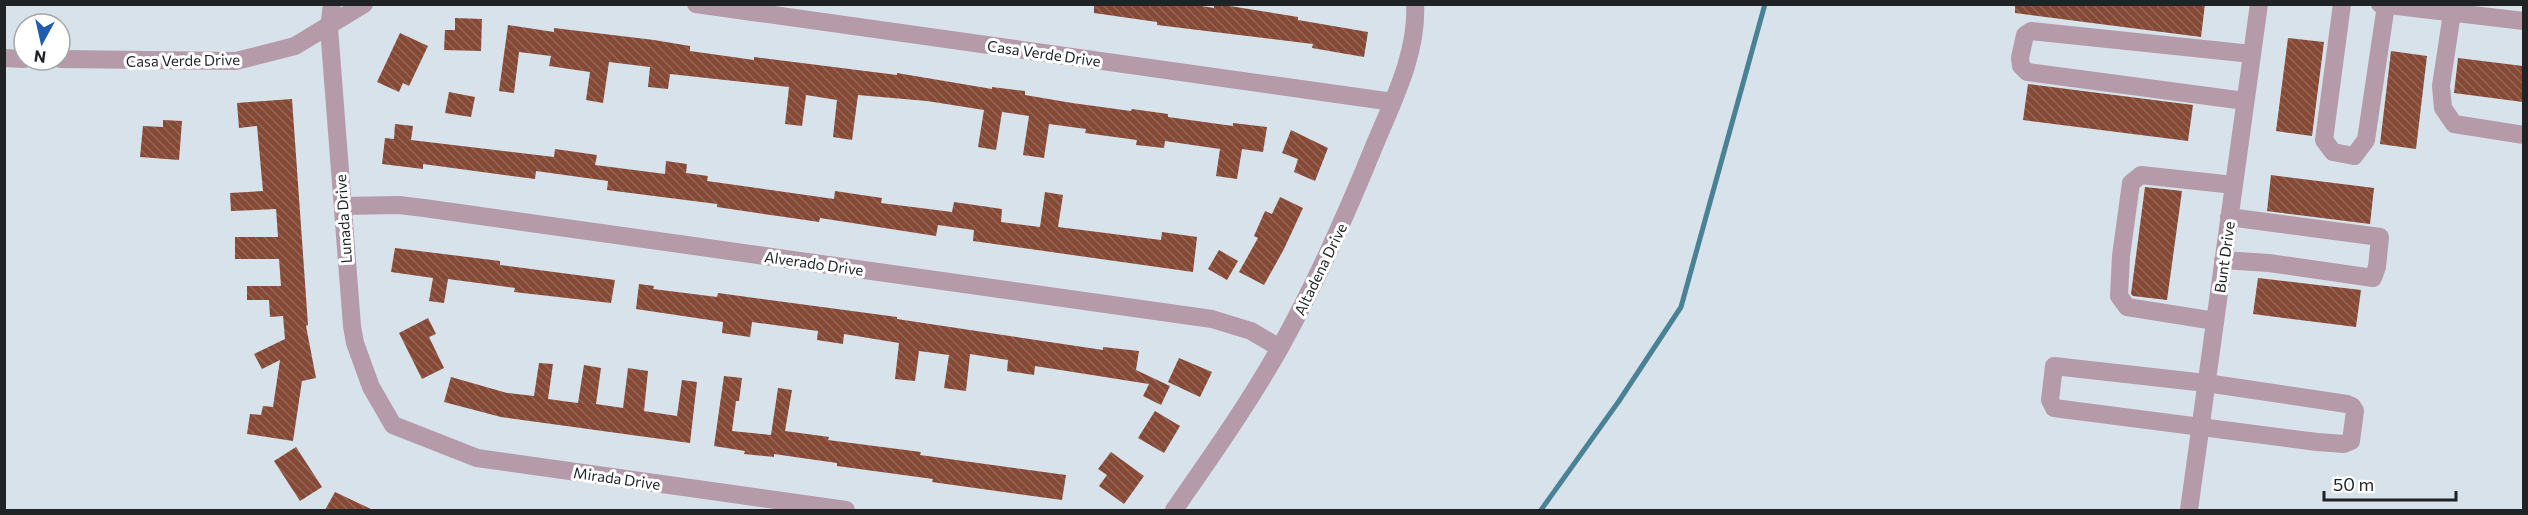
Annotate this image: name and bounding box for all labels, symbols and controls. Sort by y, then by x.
north arrow [12,12,72,72]
street label: Casa Verde Drive [986,36,1102,70]
text: N [33,47,47,68]
street label: Casa Verde Drive [126,50,240,70]
street label: Lunada Drive [331,174,355,264]
street label: Altadena Drive [1290,220,1350,318]
street label: Bunt Drive [2210,220,2238,294]
street label: Alverado Drive [763,247,865,279]
street label: Mirada Drive [572,463,662,493]
scale bar [2324,464,2456,502]
text: 50 m [2333,473,2374,495]

